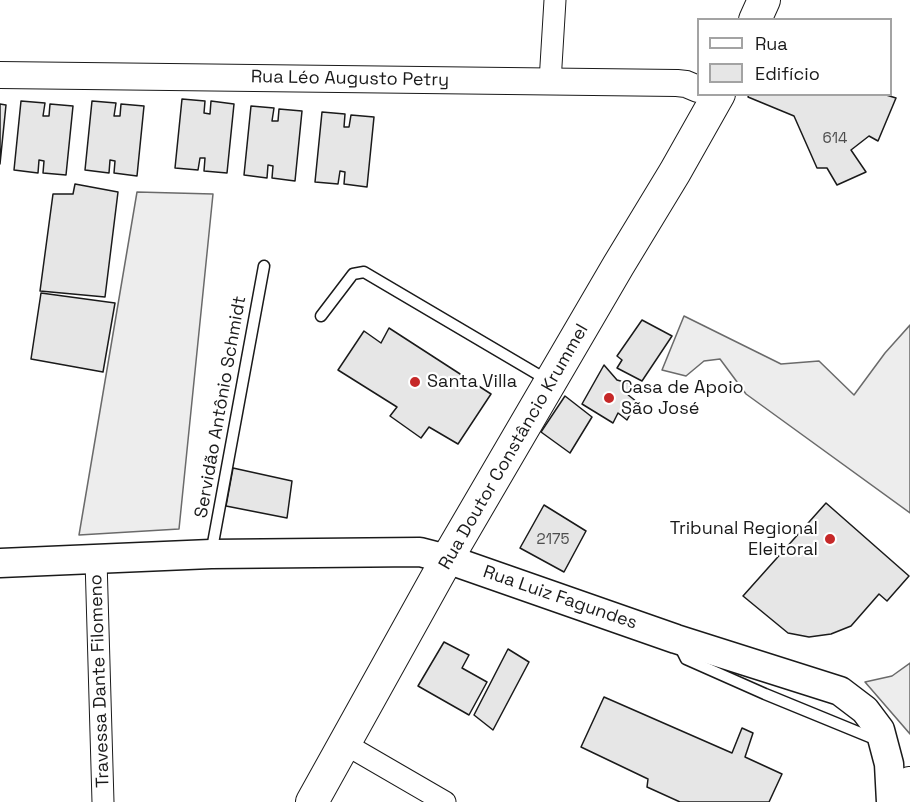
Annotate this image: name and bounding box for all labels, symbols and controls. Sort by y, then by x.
legend [697,18,892,96]
text: Rua [755,32,788,55]
text: Edifício [755,62,820,85]
street label: Rua Léo Augusto Petry [251,66,449,92]
house number: 614 [823,130,847,148]
street label: Servidão Antônio Schmidt [191,294,251,520]
street label: Rua Doutor Constâncio Krummel [435,320,593,574]
place label: Santa Villa [427,371,517,393]
marker: Santa Villa [408,375,422,389]
place label: Casa de Apoio São José [621,377,744,420]
marker: Casa de Apoio São José [602,391,616,405]
place label: Tribunal Regional Eleitoral [670,518,818,560]
house number: 2175 [537,531,569,549]
marker: Tribunal Regional Eleitoral [823,532,837,546]
street label: Rua Luiz Fagundes [480,561,640,635]
street label: Travessa Dante Filomeno [85,574,115,788]

